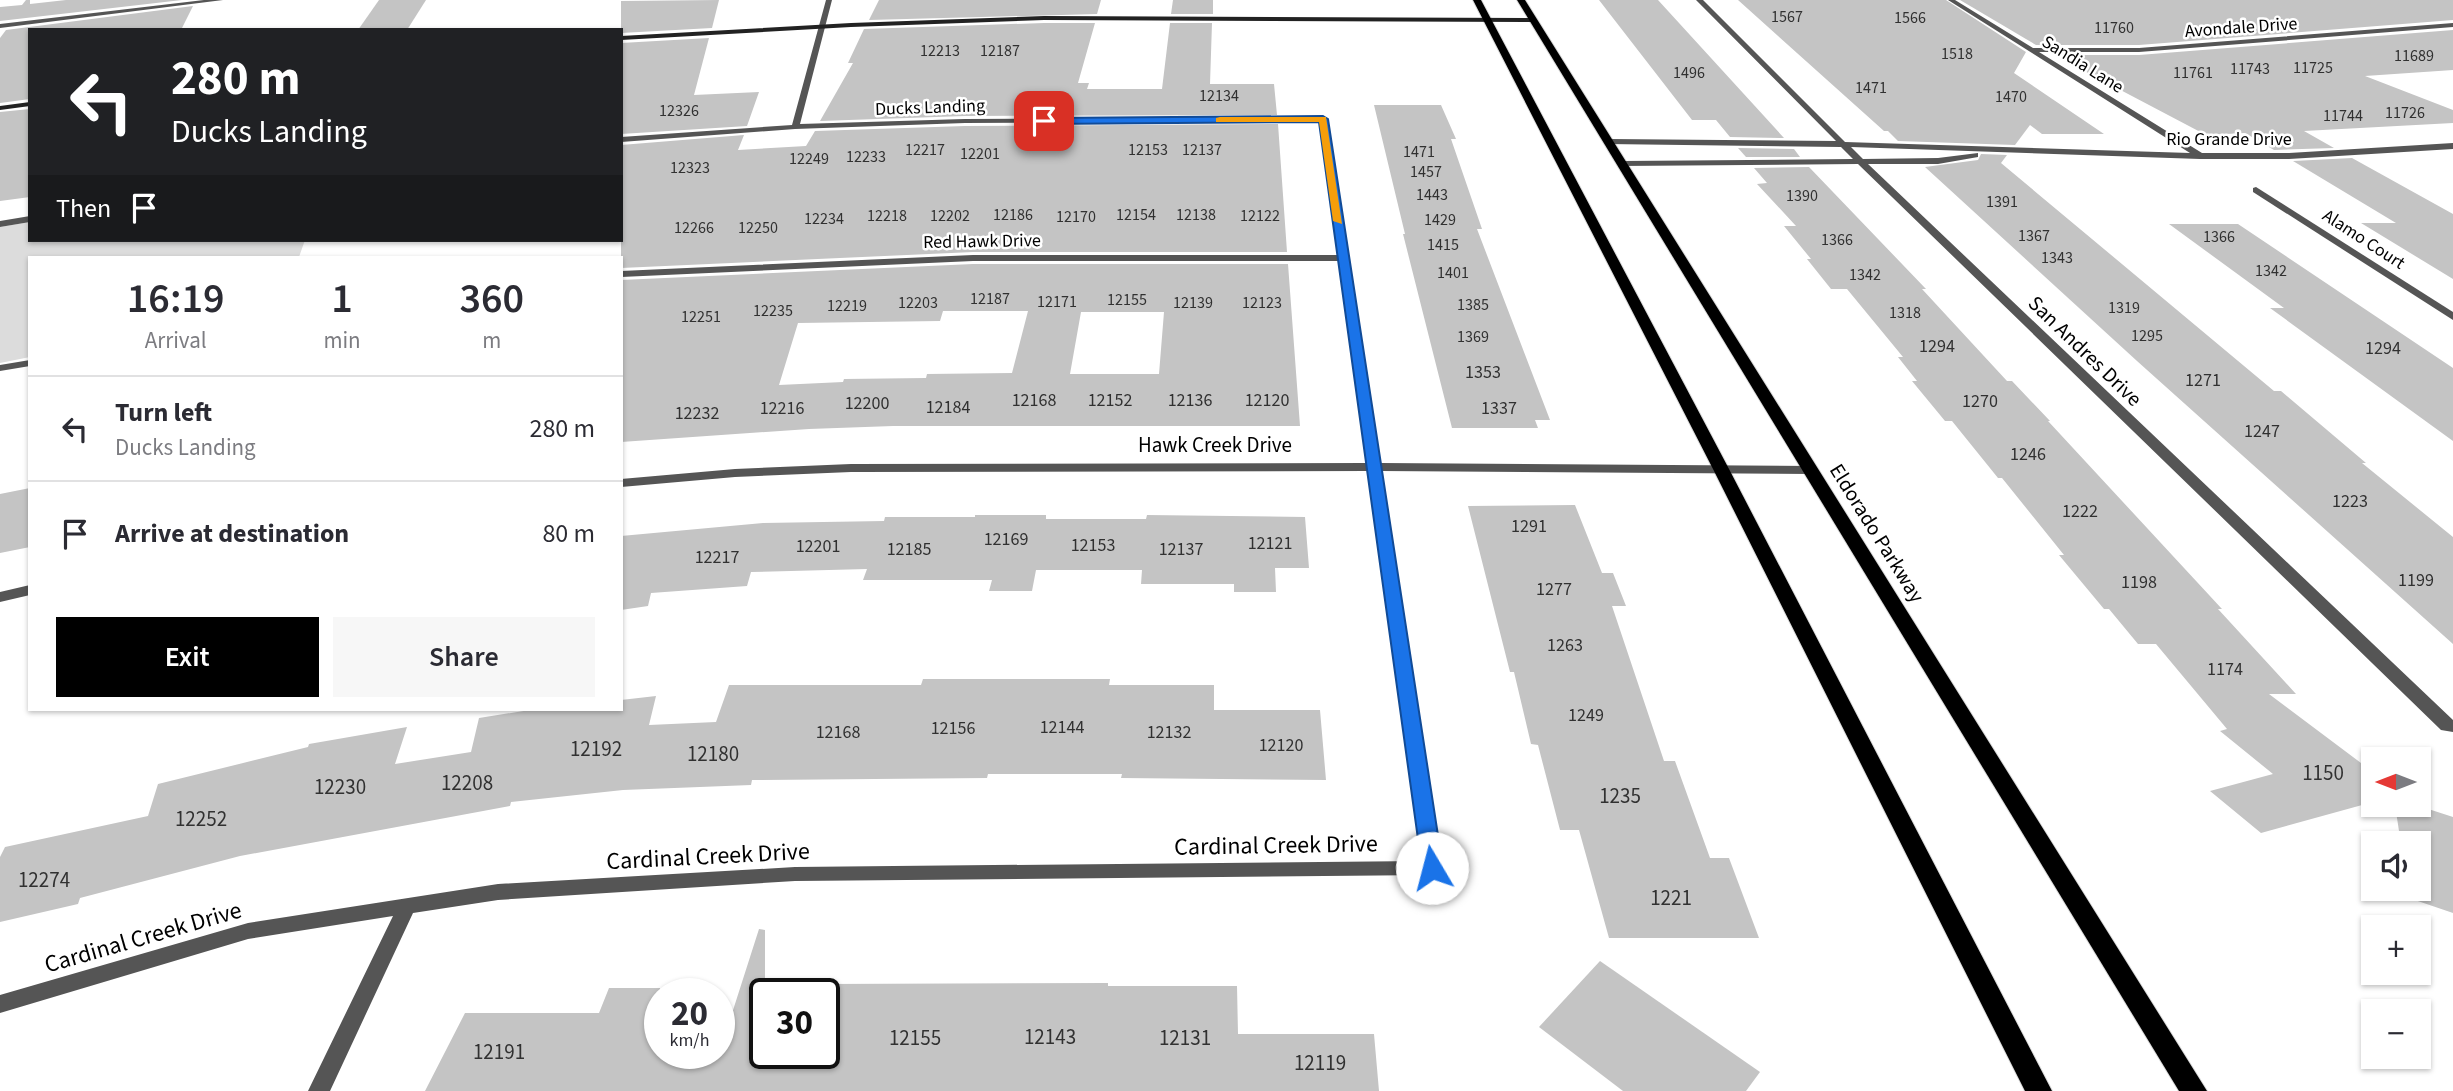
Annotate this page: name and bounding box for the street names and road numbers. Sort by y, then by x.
street label: Avondale Drive [2184,11,2298,44]
street label: Sandia Lane [2037,29,2129,99]
street label: Ducks Landing [875,93,985,122]
street label: Rio Grande Drive [2166,127,2292,152]
street label: Alamo Court [2318,203,2410,275]
street label: Red Hawk Drive [923,228,1041,255]
street label: San Andres Drive [2021,289,2149,413]
street label: Hawk Creek Drive [1138,430,1292,460]
street label: Eldorado Parkway [1822,458,1932,608]
street label: Cardinal Creek Drive [1174,826,1378,865]
street label: Cardinal Creek Drive [605,834,811,879]
street label: Cardinal Creek Drive [40,893,246,982]

